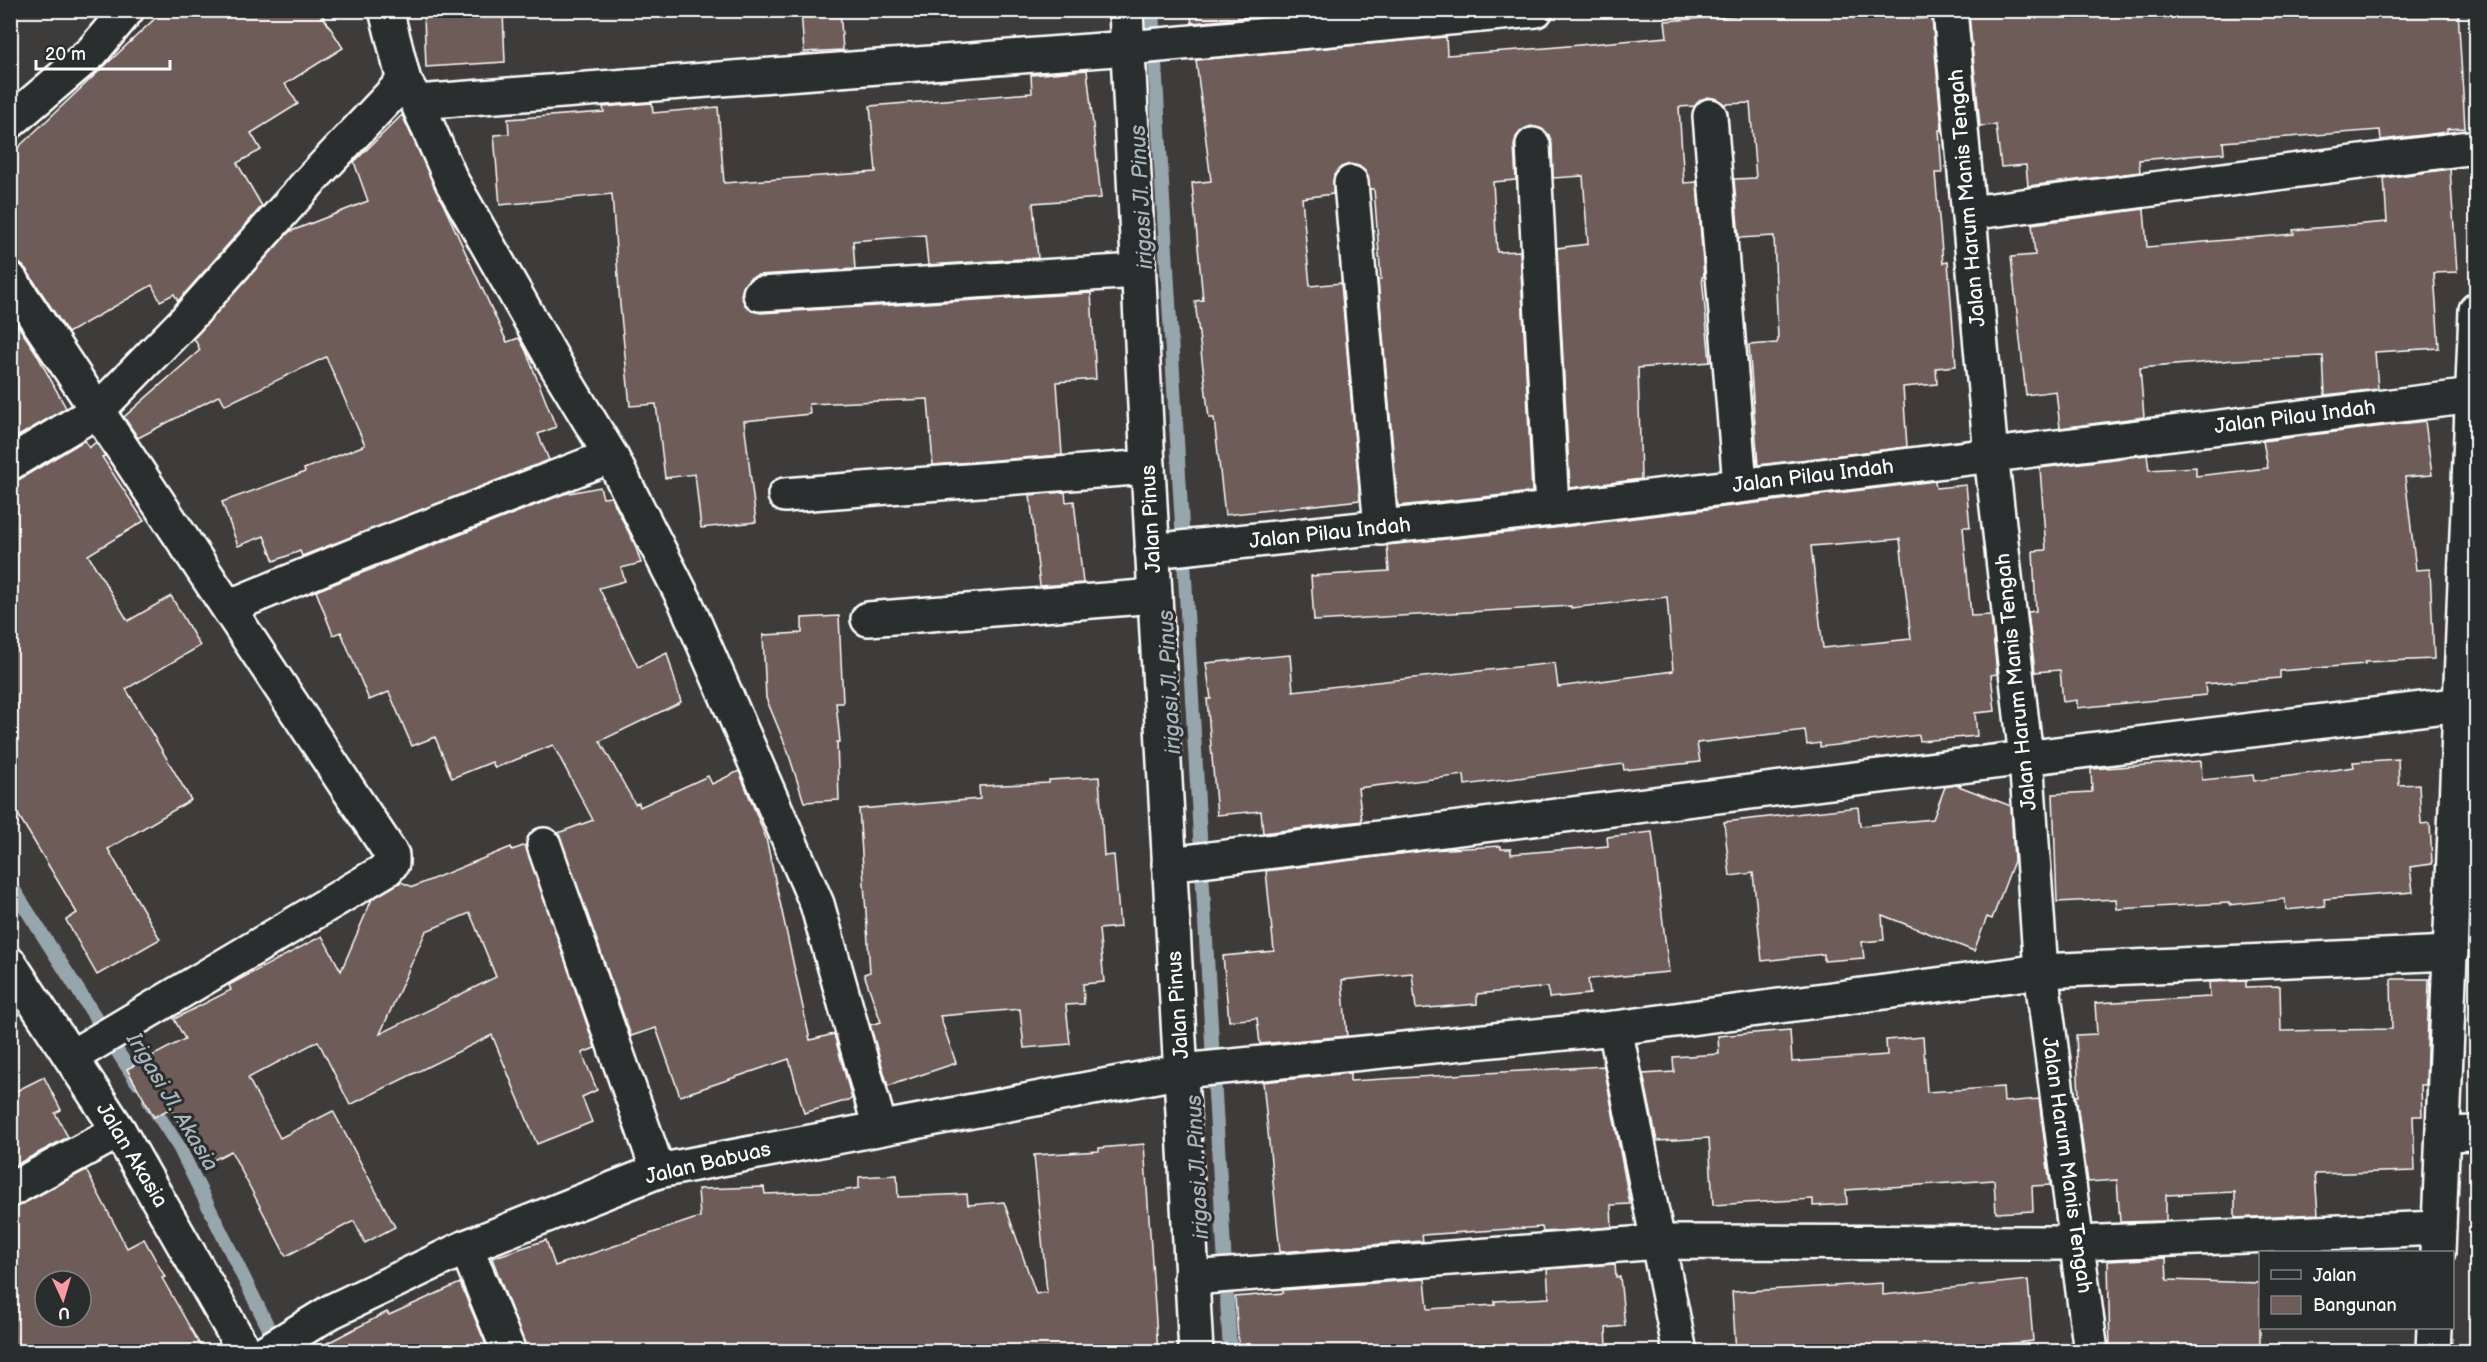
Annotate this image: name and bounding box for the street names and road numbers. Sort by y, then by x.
street label: Jalan Harum Manis Tengah [1943,68,1991,328]
street label: Jalan Pilau Indah [2213,395,2377,439]
street label: Jalan Pilau Indah [1731,454,1895,498]
street label: Jalan Pinus [1136,464,1166,574]
street label: Jalan Pilau Indah [1248,512,1412,554]
street label: Jalan Harum Manis Tengah [1990,552,2042,812]
street label: Jalan Pinus [1162,950,1194,1060]
street label: Jalan Harum Manis Tengah [2037,1035,2097,1295]
street label: Jalan Akasia [91,1098,173,1212]
street label: Jalan Babuas [643,1136,773,1190]

